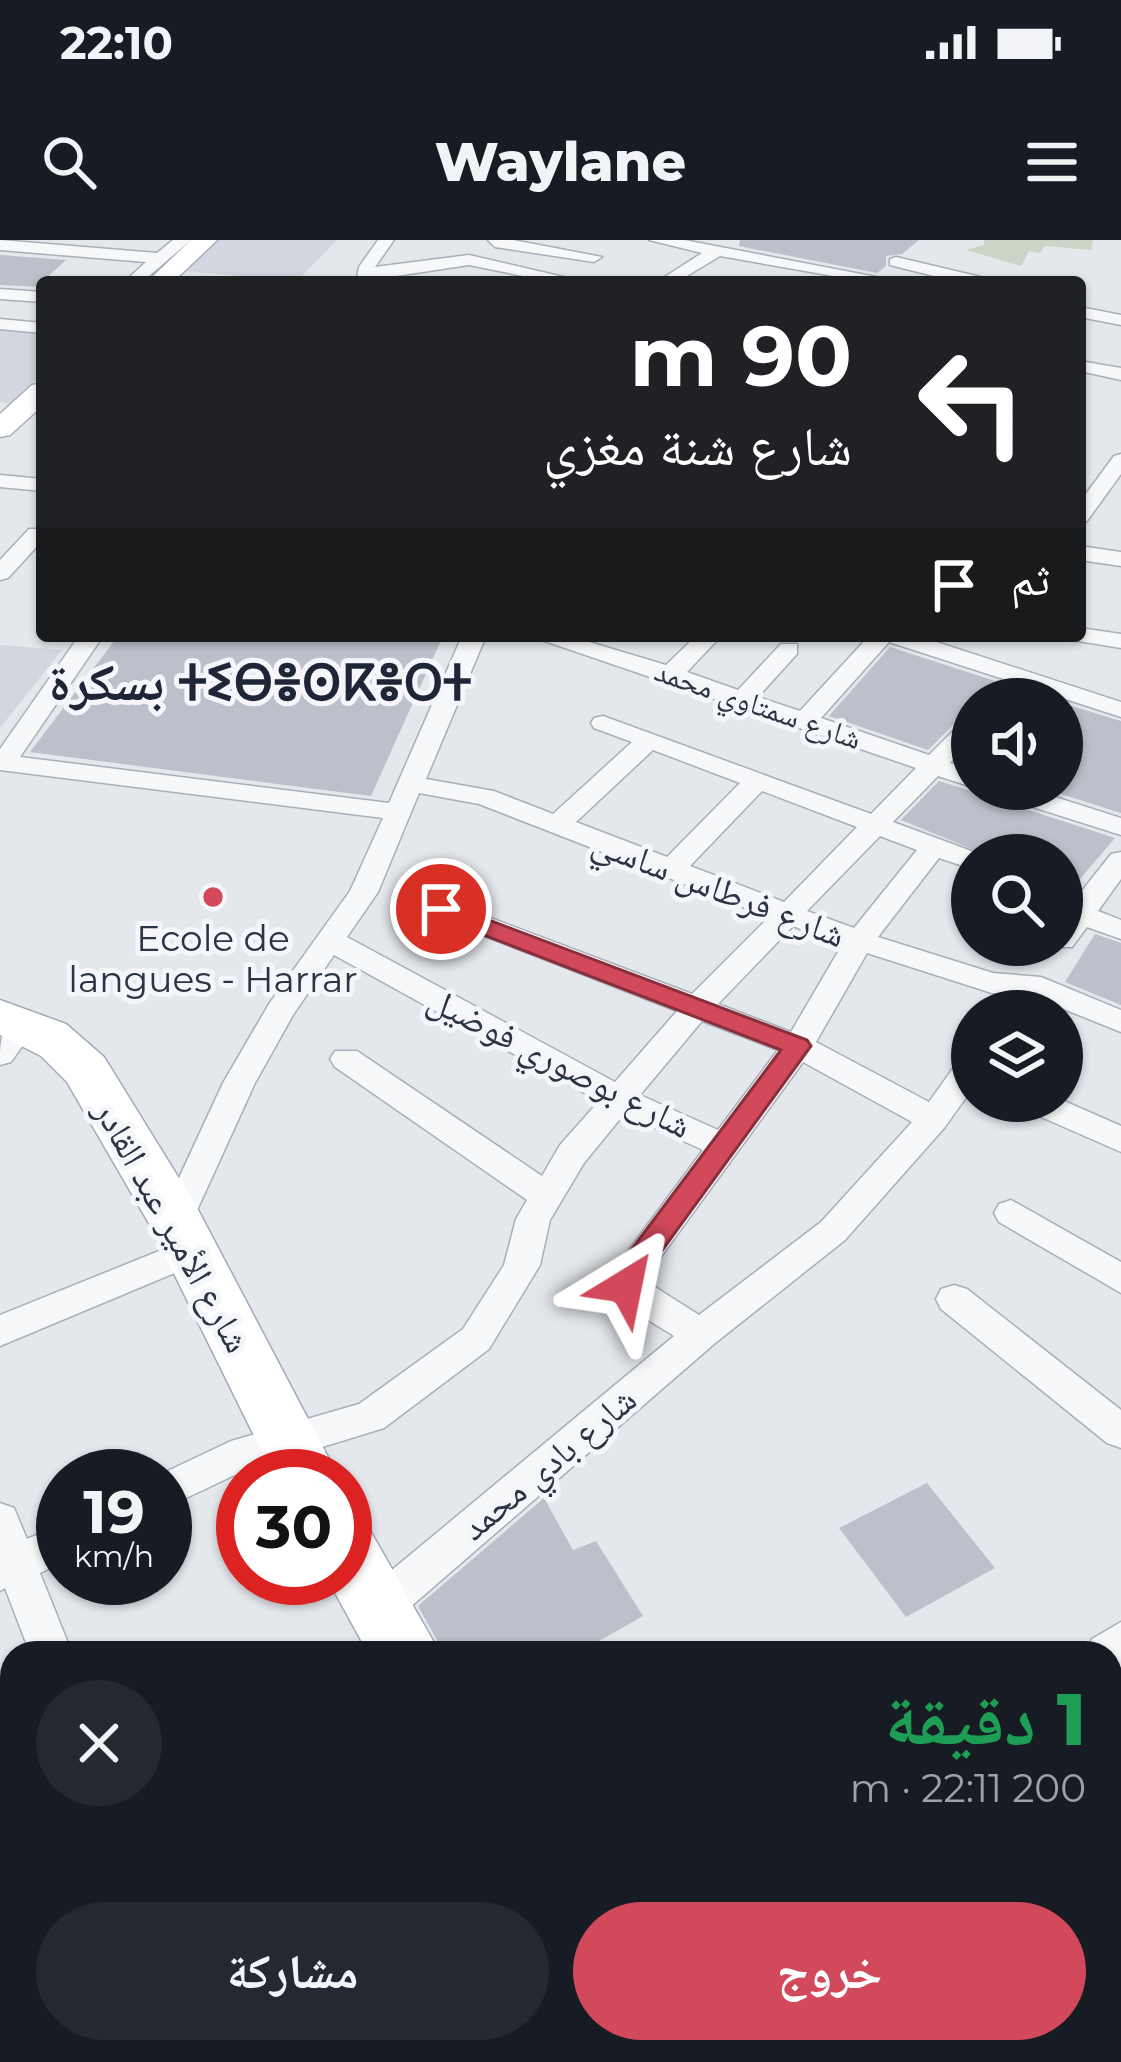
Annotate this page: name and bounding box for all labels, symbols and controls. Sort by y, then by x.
text: 22:10 [60,15,173,70]
icon: search [36,129,102,195]
text: Waylane [435,129,686,195]
icon: menu [1019,129,1085,195]
text: 90 m [630,305,852,407]
icon: left [894,324,1050,480]
text: شارع شنة مغزي [543,413,852,479]
text: ثم [1011,551,1050,606]
icon: arrive [921,552,987,618]
district label: بسكرة ⵜⵉⴱⴻⵙⴽⴻⵔⵜ [49,651,471,713]
street label: شارع سمتاوي محمد [648,652,866,763]
map controls [951,678,1083,1122]
button: sound [951,678,1083,810]
street label: شارع فرطاس ساسي [584,820,852,963]
button: search [951,834,1083,966]
pin [390,858,492,960]
icon: arrive [408,876,474,942]
marker: Ecole de langues - Harrar [200,884,226,910]
place label: Ecole de langues - Harrar [68,916,358,1001]
street label: شارع بوصوري فوضيل [418,977,699,1154]
button: layers [951,990,1083,1122]
street label: شارع الأمير عبد القادر [84,1091,261,1360]
position arrow [563,1223,689,1349]
street label: شارع بادي محمد [451,1377,649,1555]
speed limit sign: 30 [216,1449,372,1605]
text: 19 [83,1475,145,1548]
text: km/h [74,1538,154,1575]
text: 1 دقيقة [885,1675,1086,1763]
button: close [36,1680,162,1806]
text: 200 m · 22:11 [850,1764,1086,1812]
button: مشاركة [36,1902,549,2040]
button: خروج [573,1902,1086,2040]

